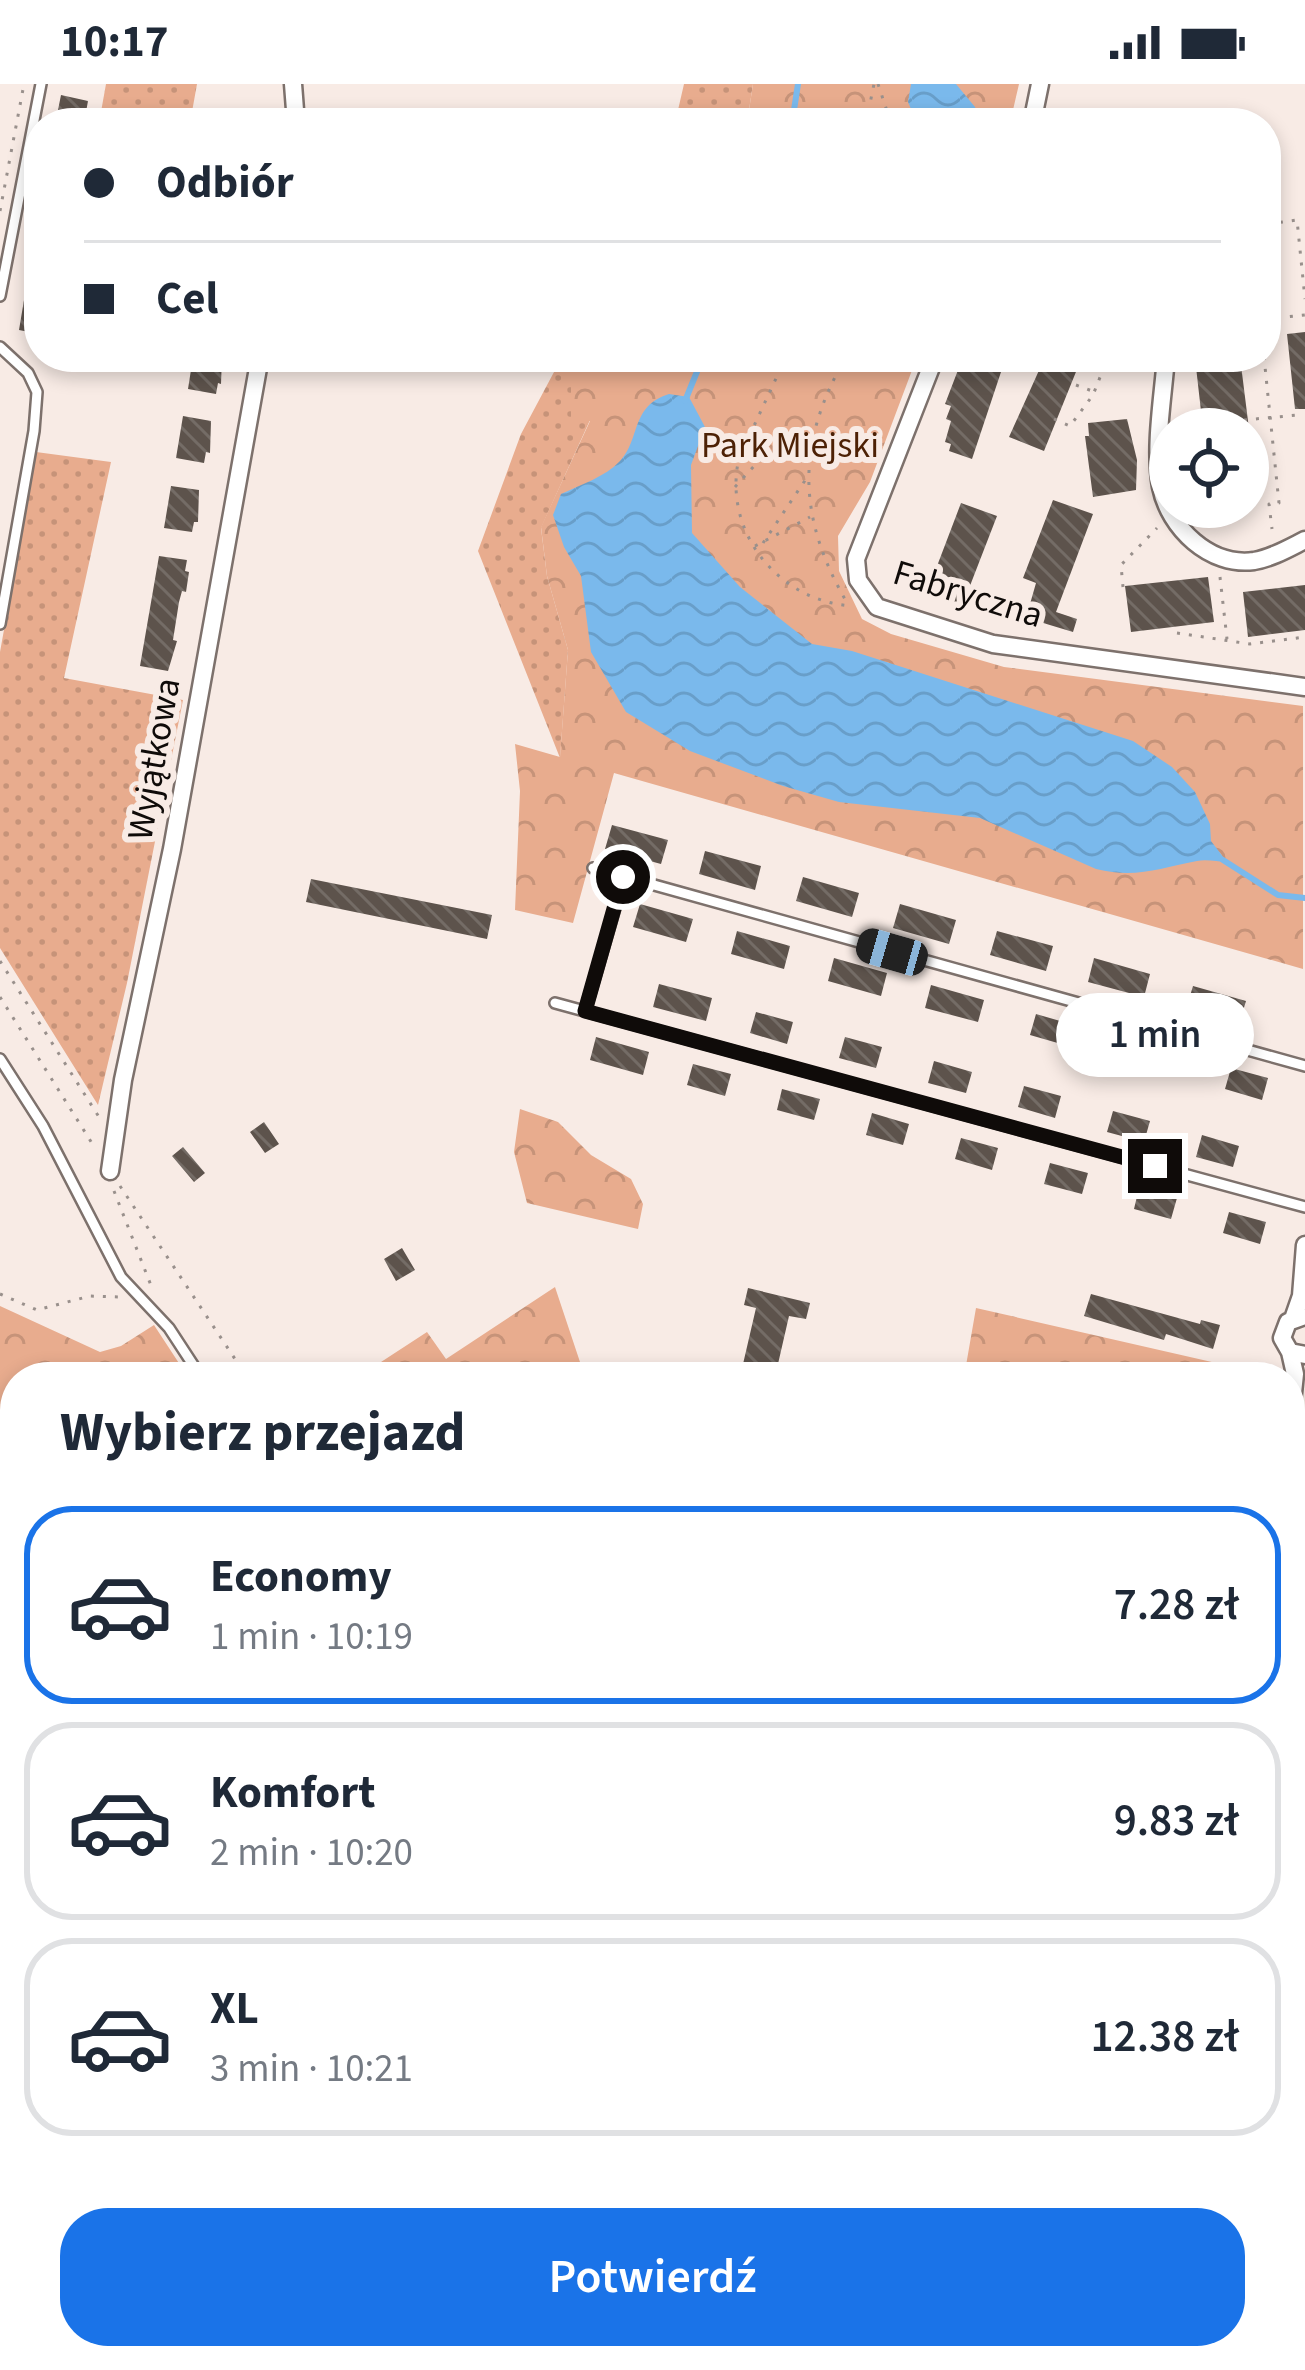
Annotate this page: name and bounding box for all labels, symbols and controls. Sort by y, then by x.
text: 10:17 [60,10,169,74]
text: Odbiór [156,151,294,215]
text: Cel [156,267,218,331]
map controls [1149,408,1269,528]
button: locate [1149,408,1269,528]
park label: Park Miejski [701,420,879,471]
street label: Fabryczna [887,547,1049,641]
street label: Wyjątkowa [115,674,193,844]
route start [596,850,650,904]
car [852,925,932,979]
callout: 1 min [1056,992,1254,1076]
text: 1 min [1109,1007,1201,1063]
route end [1128,1139,1182,1193]
text: Wybierz przejazd [60,1395,466,1472]
text: Economy [210,1545,392,1609]
icon: car [66,1551,174,1659]
text: 7.28 zł [1114,1573,1239,1637]
text: 1 min · 10:19 [210,1609,413,1665]
text: Komfort [210,1761,375,1825]
icon: car [66,1767,174,1875]
text: 9.83 zł [1114,1789,1239,1853]
text: 2 min · 10:20 [210,1825,413,1881]
text: XL [210,1977,259,2041]
icon: car [66,1983,174,2091]
text: 12.38 zł [1091,2005,1239,2069]
text: 3 min · 10:21 [210,2041,413,2097]
button: Potwierdź [60,2208,1245,2346]

